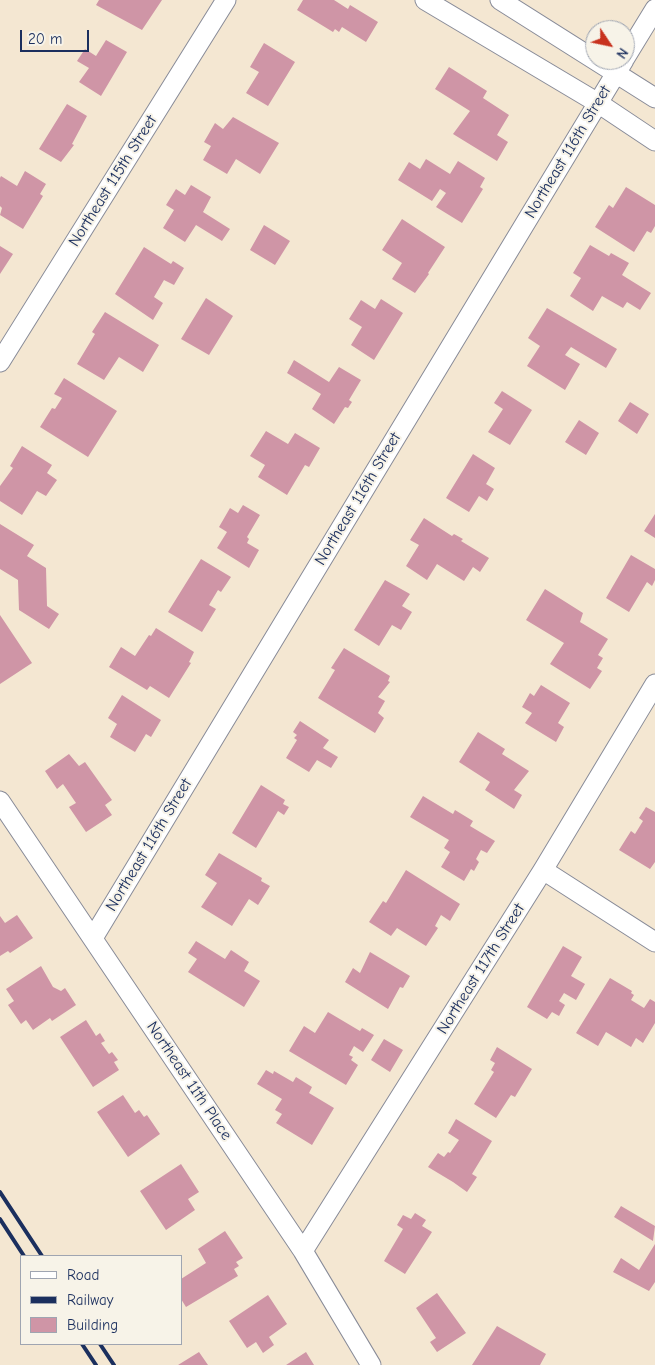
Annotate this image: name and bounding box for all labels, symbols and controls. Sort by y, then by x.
scale bar [22,20,91,52]
north arrow [585,20,635,70]
text: 20 m [28,30,62,48]
text: N [612,45,632,62]
street label: Northeast 116th Street [521,82,615,222]
street label: Northeast 115th Street [65,112,161,250]
street label: Northeast 116th Street [311,429,405,569]
street label: Northeast 116th Street [102,775,196,915]
street label: Northeast 117th Street [433,900,529,1038]
street label: Northeast 11th Place [142,1018,236,1144]
legend [20,1255,182,1345]
text: Road [67,1266,99,1284]
text: Railway [67,1291,113,1309]
text: Building [67,1316,118,1334]

